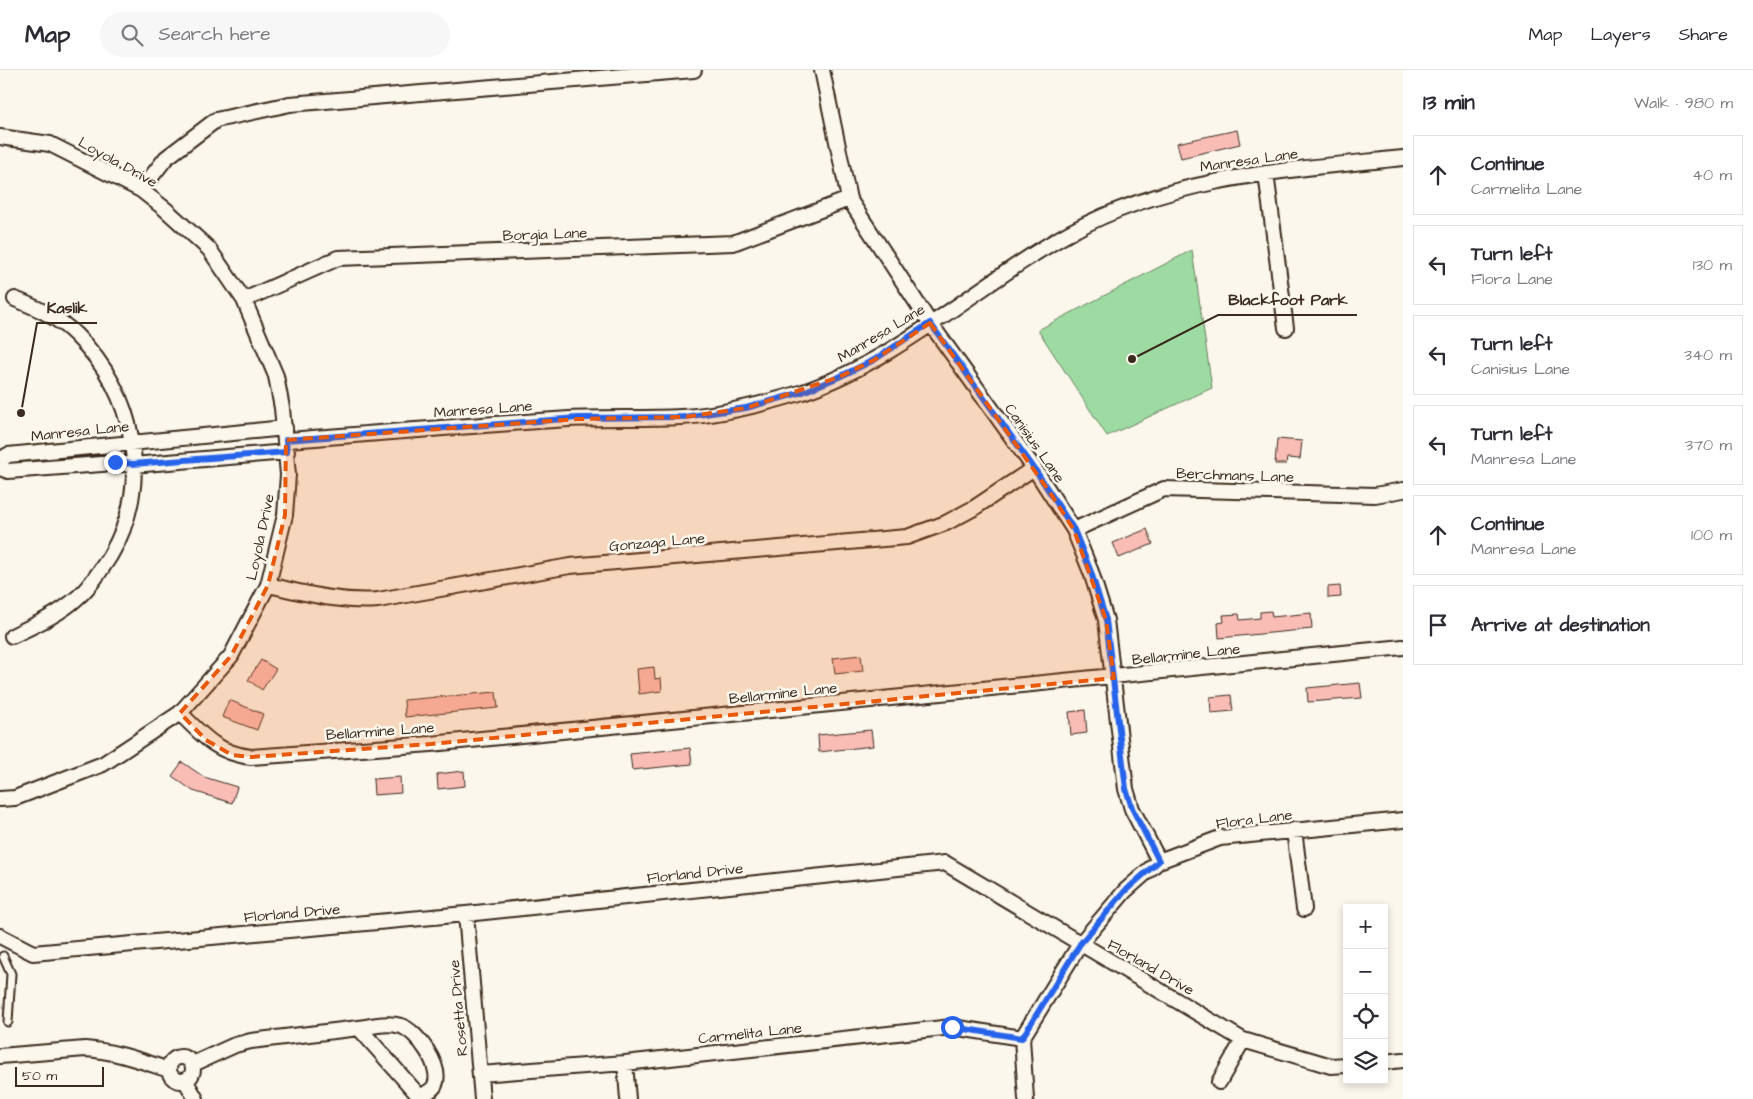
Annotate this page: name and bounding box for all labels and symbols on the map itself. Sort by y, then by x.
street label: Loyola Drive [74,132,161,194]
street label: Manresa Lane [1199,143,1299,178]
street label: Borgia Lane [502,223,588,247]
callout: Blackfoot Park [1218,284,1357,315]
text: Blackfoot Park [1228,289,1348,311]
callout: Kaslik [37,292,97,323]
text: Kaslik [47,297,87,319]
street label: Manresa Lane [834,299,929,368]
street label: Manresa Lane [433,396,533,423]
street label: Canisius Lane [999,399,1070,487]
street label: Manresa Lane [30,416,130,447]
route end [104,451,127,474]
street label: Berchmans Lane [1176,463,1294,488]
street label: Loyola Drive [241,492,281,582]
street label: Gonzaga Lane [608,528,706,558]
street label: Bellarmine Lane [1131,638,1241,671]
street label: Bellarmine Lane [728,677,838,710]
street label: Bellarmine Lane [325,717,435,746]
street label: Flora Lane [1215,804,1293,835]
street label: Florland Drive [646,858,744,889]
street label: Florland Drive [243,899,341,928]
street label: Florland Drive [1104,934,1198,1001]
street label: Rosetta Drive [444,959,473,1057]
route start [941,1016,964,1039]
street label: Carmelita Lane [697,1018,803,1049]
scale bar [15,1064,104,1087]

